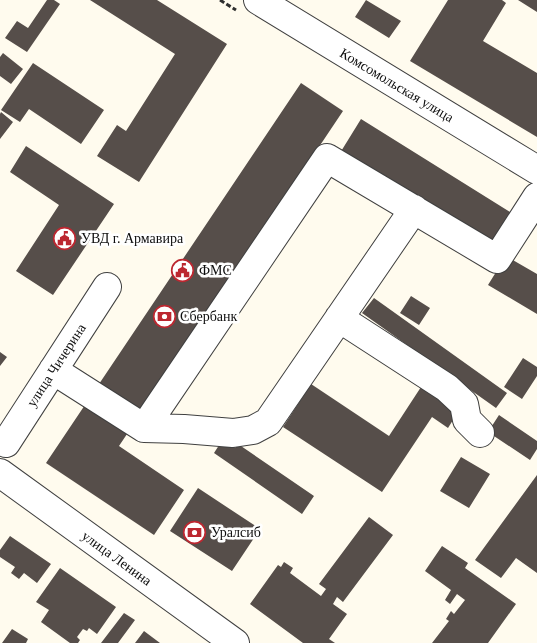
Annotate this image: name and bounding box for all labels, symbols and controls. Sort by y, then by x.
street label: Комсомольская улица [337,46,457,126]
public building icon: УВД г. Армавира [53,226,77,250]
place label: УВД г. Армавира [81,231,184,246]
public building icon: ФМС [171,258,195,282]
place label: ФМС [199,263,232,278]
bank icon: Сбербанк [152,304,176,328]
place label: Сбербанк [180,309,237,324]
street label: улица Чичерина [24,320,89,410]
bank icon: Уралсиб [183,520,207,544]
place label: Уралсиб [211,525,261,540]
street label: улица Ленина [79,528,155,589]

